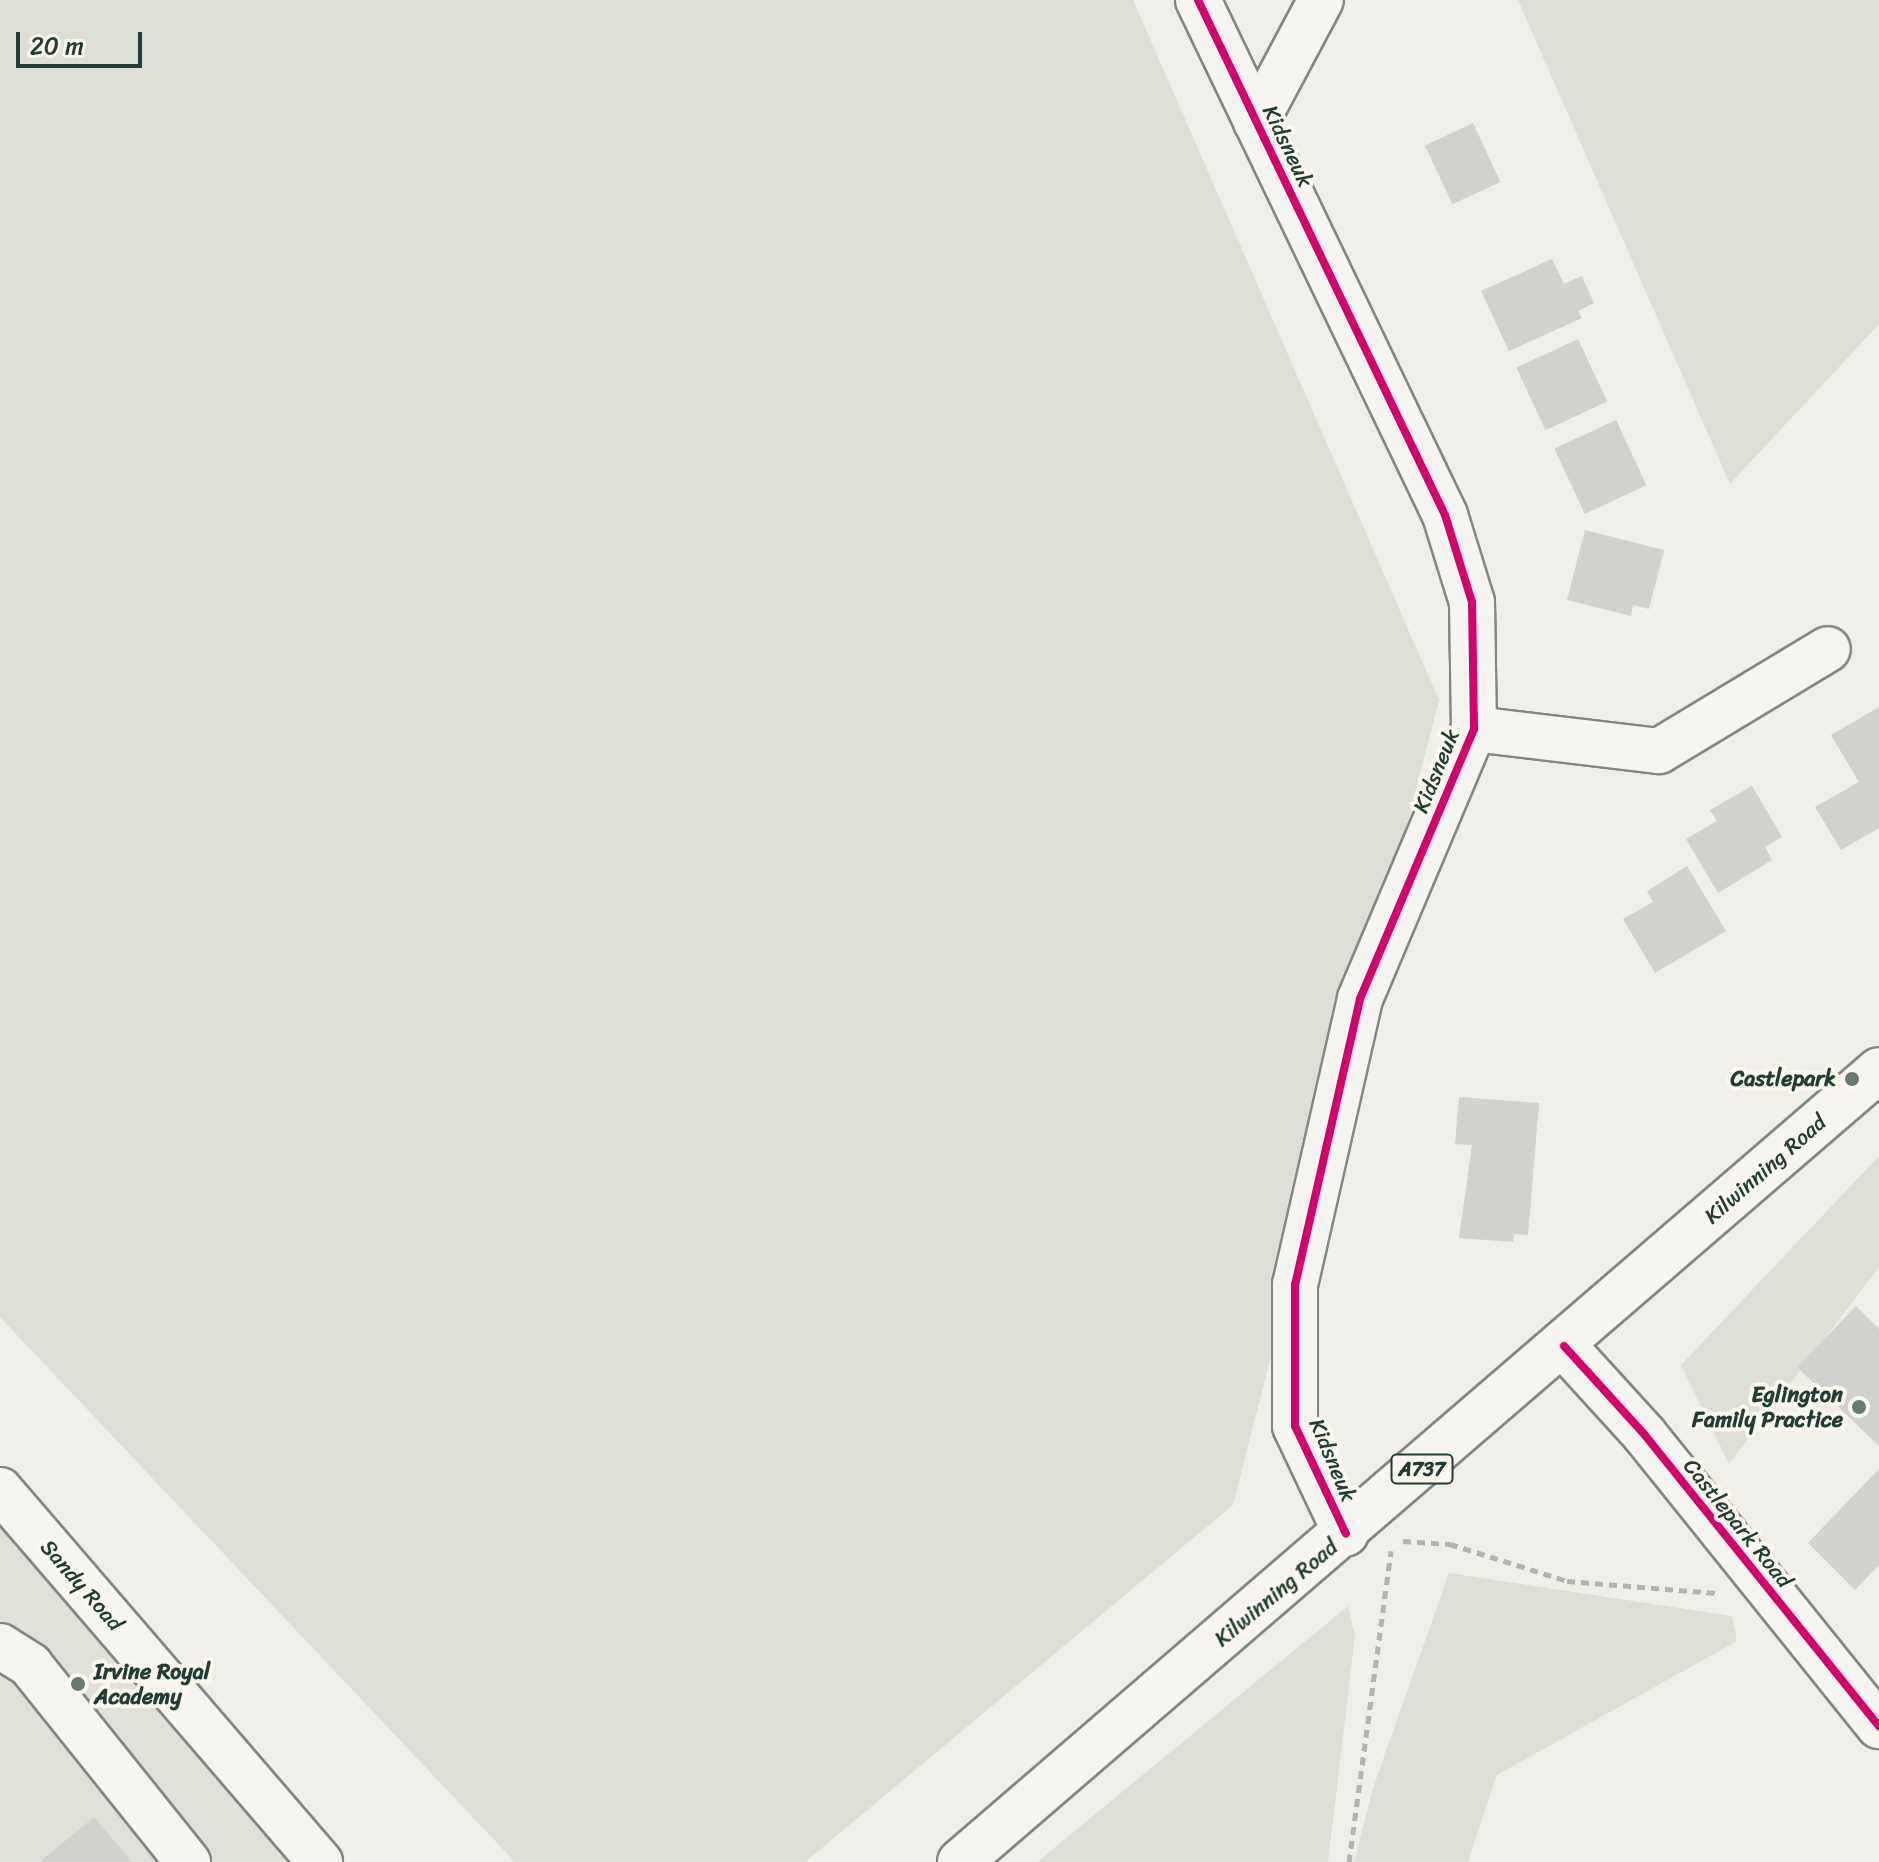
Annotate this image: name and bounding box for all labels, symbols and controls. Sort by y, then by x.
scale bar [20,16,146,66]
text: 20 m [30,25,84,67]
street label: Kidsneuk [1257,101,1319,191]
street label: Kidsneuk [1407,725,1465,817]
place label: Castlepark [1731,1066,1836,1092]
marker: Castlepark [1843,1070,1861,1088]
street label: Kilwinning Road [1699,1109,1831,1229]
place label: Eglington Family Practice [1693,1381,1843,1432]
marker: Eglington Family Practice [1850,1398,1868,1416]
street label: Kidsneuk [1304,1414,1362,1506]
road number: A737 [1390,1453,1454,1485]
street label: Castlepark Road [1678,1453,1798,1593]
street label: Sandy Road [35,1534,129,1636]
street label: Kilwinning Road [1209,1534,1343,1652]
place label: Irvine Royal Academy [94,1658,210,1710]
marker: Irvine Royal Academy [69,1675,87,1693]

